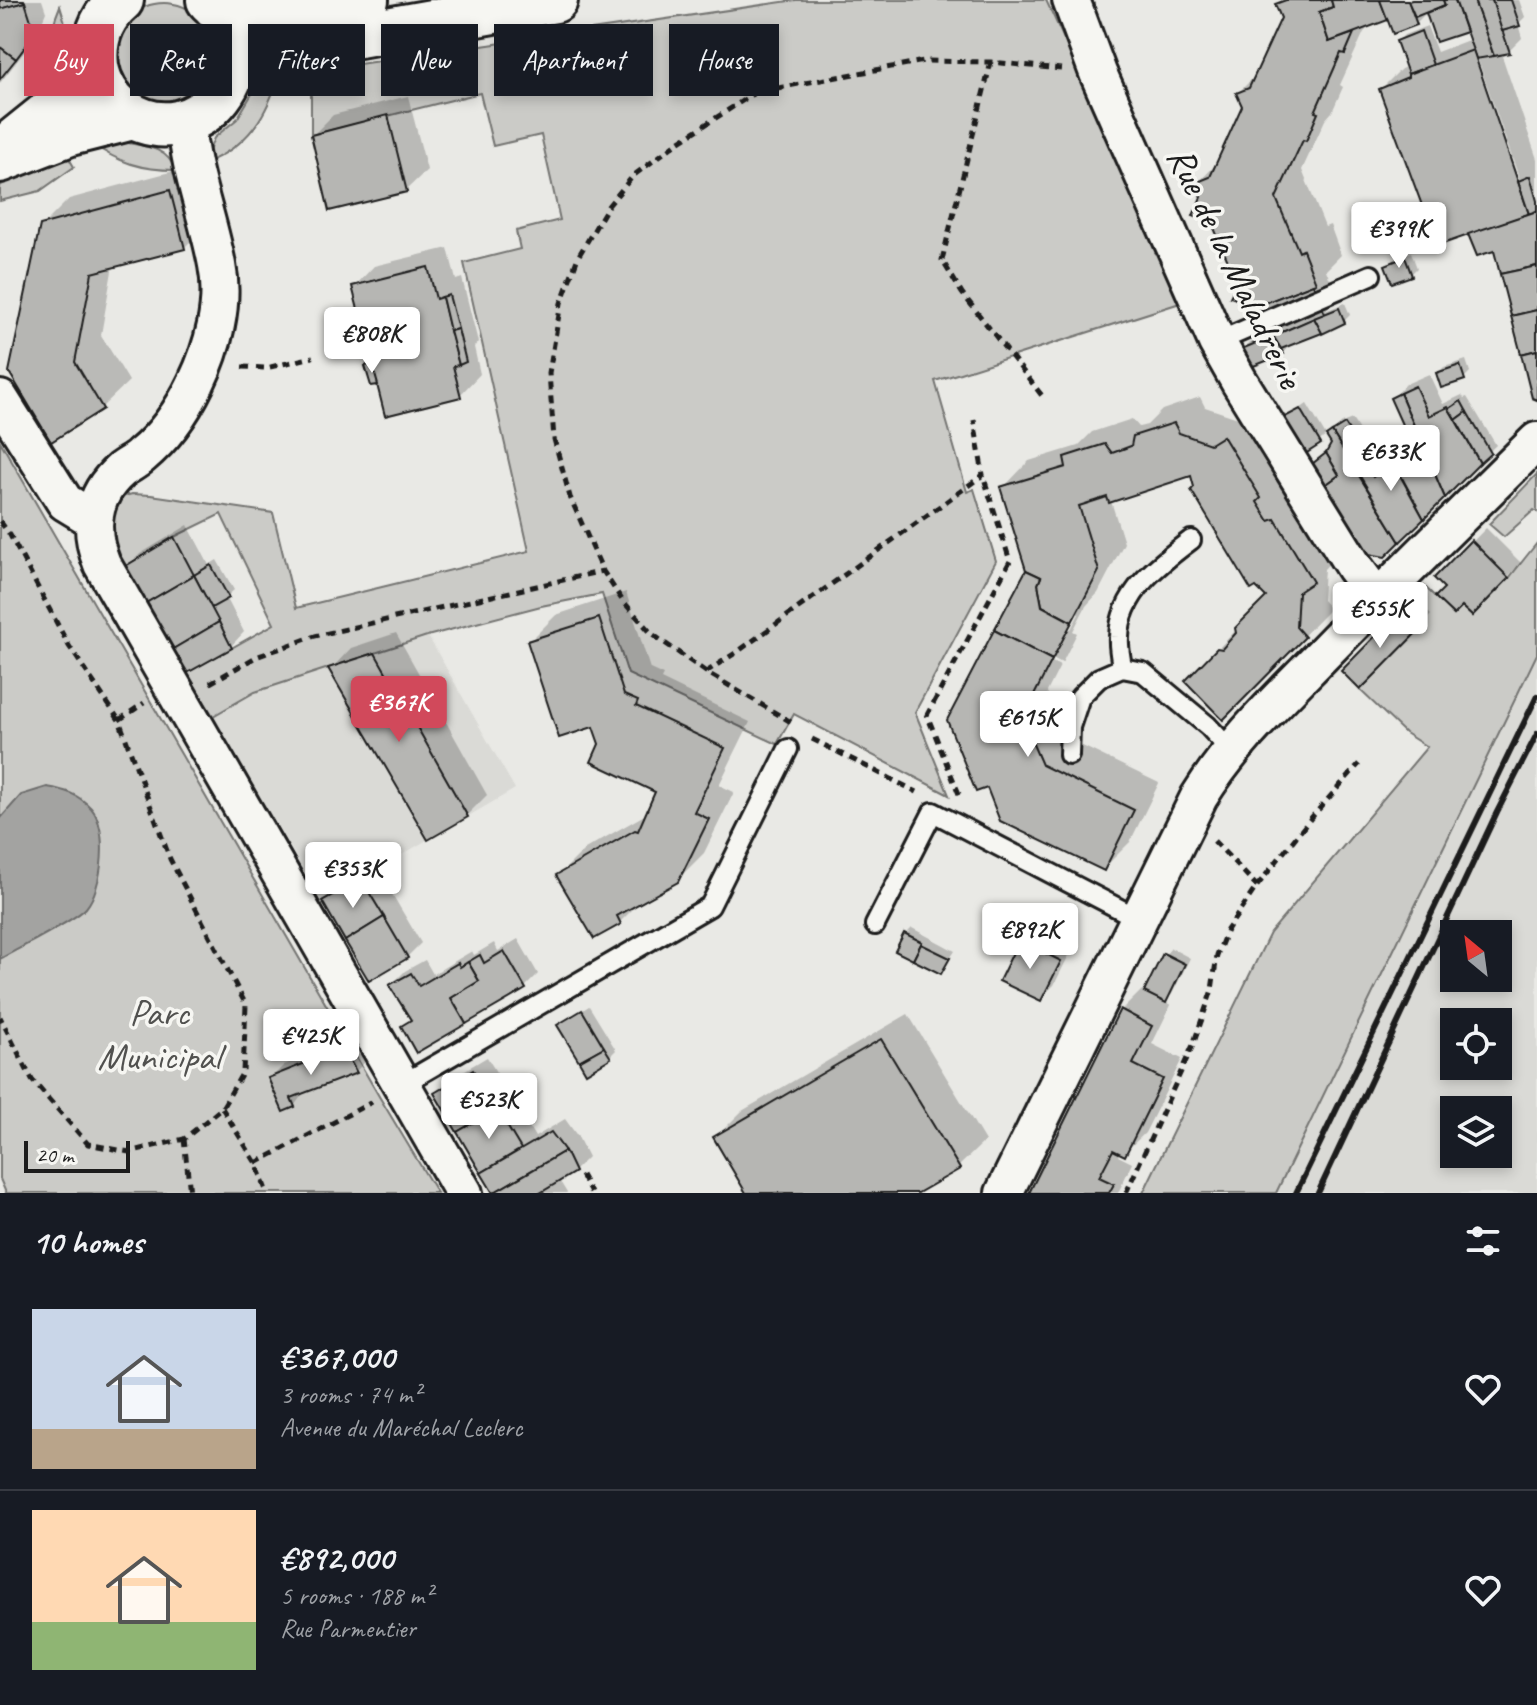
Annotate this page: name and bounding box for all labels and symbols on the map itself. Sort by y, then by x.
street label: Rue de la Maladrerie [1157,139,1315,398]
pin: €399K [1343,202,1455,270]
pin: €808K [316,307,428,375]
pin: €633K [1335,425,1447,493]
pin: €555K [1324,582,1436,650]
pin: €367K [343,676,455,744]
pin: €615K [972,691,1084,759]
pin: €353K [297,842,409,910]
pin: €892K [974,903,1086,971]
north arrow [1440,920,1512,992]
park label: Parc Municipal [97,989,227,1080]
pin: €425K [255,1009,367,1077]
pin: €523K [433,1073,545,1141]
scale bar [24,1137,130,1173]

